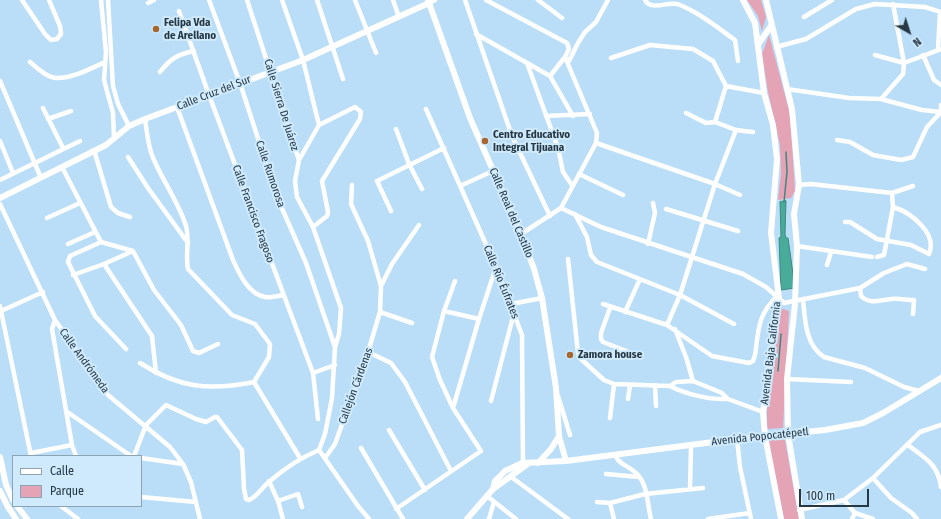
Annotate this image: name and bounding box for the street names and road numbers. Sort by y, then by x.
street label: Calle Sierra De Juárez [261,58,301,152]
street label: Calle Cruz del Sur [175,73,253,113]
street label: Calle Rumorosa [252,139,288,209]
street label: Calle Francisco Fragoso [229,163,277,265]
street label: Calle Real del Castillo [486,166,536,260]
street label: Calle Río Éufrates [480,243,522,321]
street label: Avenida Baja California [758,301,784,405]
street label: Calle Andrómeda [56,326,112,396]
street label: Callejón Cárdenas [336,346,376,426]
street label: Avenida Popocatépetl [711,425,809,449]

